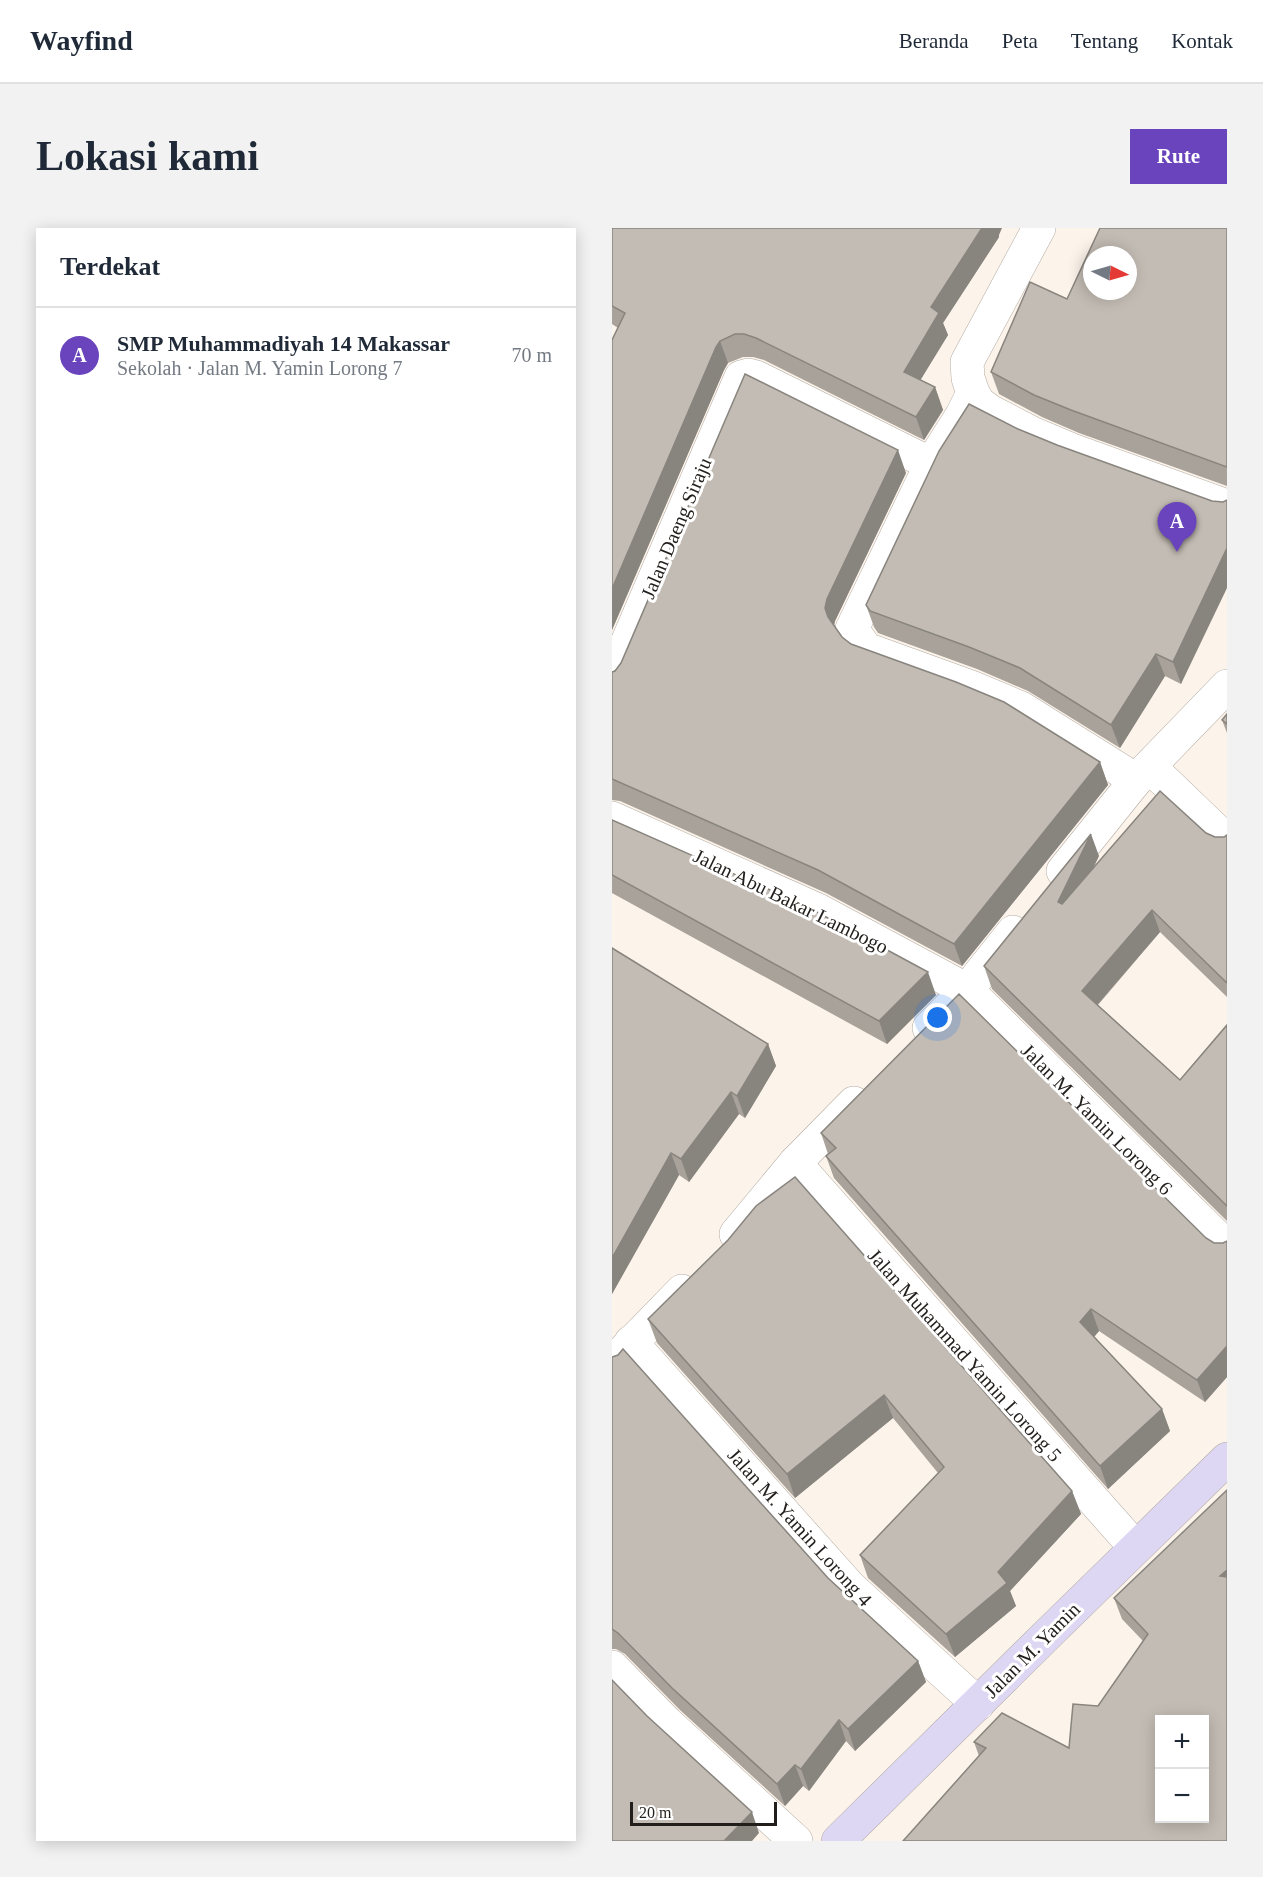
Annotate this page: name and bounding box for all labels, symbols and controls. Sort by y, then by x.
text: Wayfind [30,25,133,56]
text: Beranda [899,29,969,53]
text: Peta [1002,29,1038,53]
text: Tentang [1071,29,1138,53]
text: Kontak [1171,29,1233,53]
button: Rute [1130,129,1227,184]
text: Lokasi kami [36,133,259,179]
north arrow [1083,246,1137,300]
text: Terdekat [60,252,160,281]
text: SMP Muhammadiyah 14 Makassar [117,331,450,356]
text: A [72,344,87,366]
text: 70 m [511,344,552,366]
text: Sekolah · Jalan M. Yamin Lorong 7 [117,357,403,379]
street label: Jalan Daeng Siraju [636,454,717,602]
pin: A [1158,502,1196,552]
street label: Jalan Abu Bakar Lambogo [690,844,892,959]
your location [923,1003,952,1032]
street label: Jalan M. Yamin Lorong 6 [1016,1039,1177,1200]
street label: Jalan Muhammad Yamin Lorong 5 [863,1244,1066,1466]
street label: Jalan M. Yamin Lorong 4 [723,1444,877,1611]
street label: Jalan M. Yamin [980,1598,1084,1702]
map controls [1155,1715,1209,1823]
button: + [1155,1715,1209,1769]
button: − [1155,1769,1209,1823]
scale bar [630,1799,777,1826]
text: 20 m [639,1804,671,1821]

